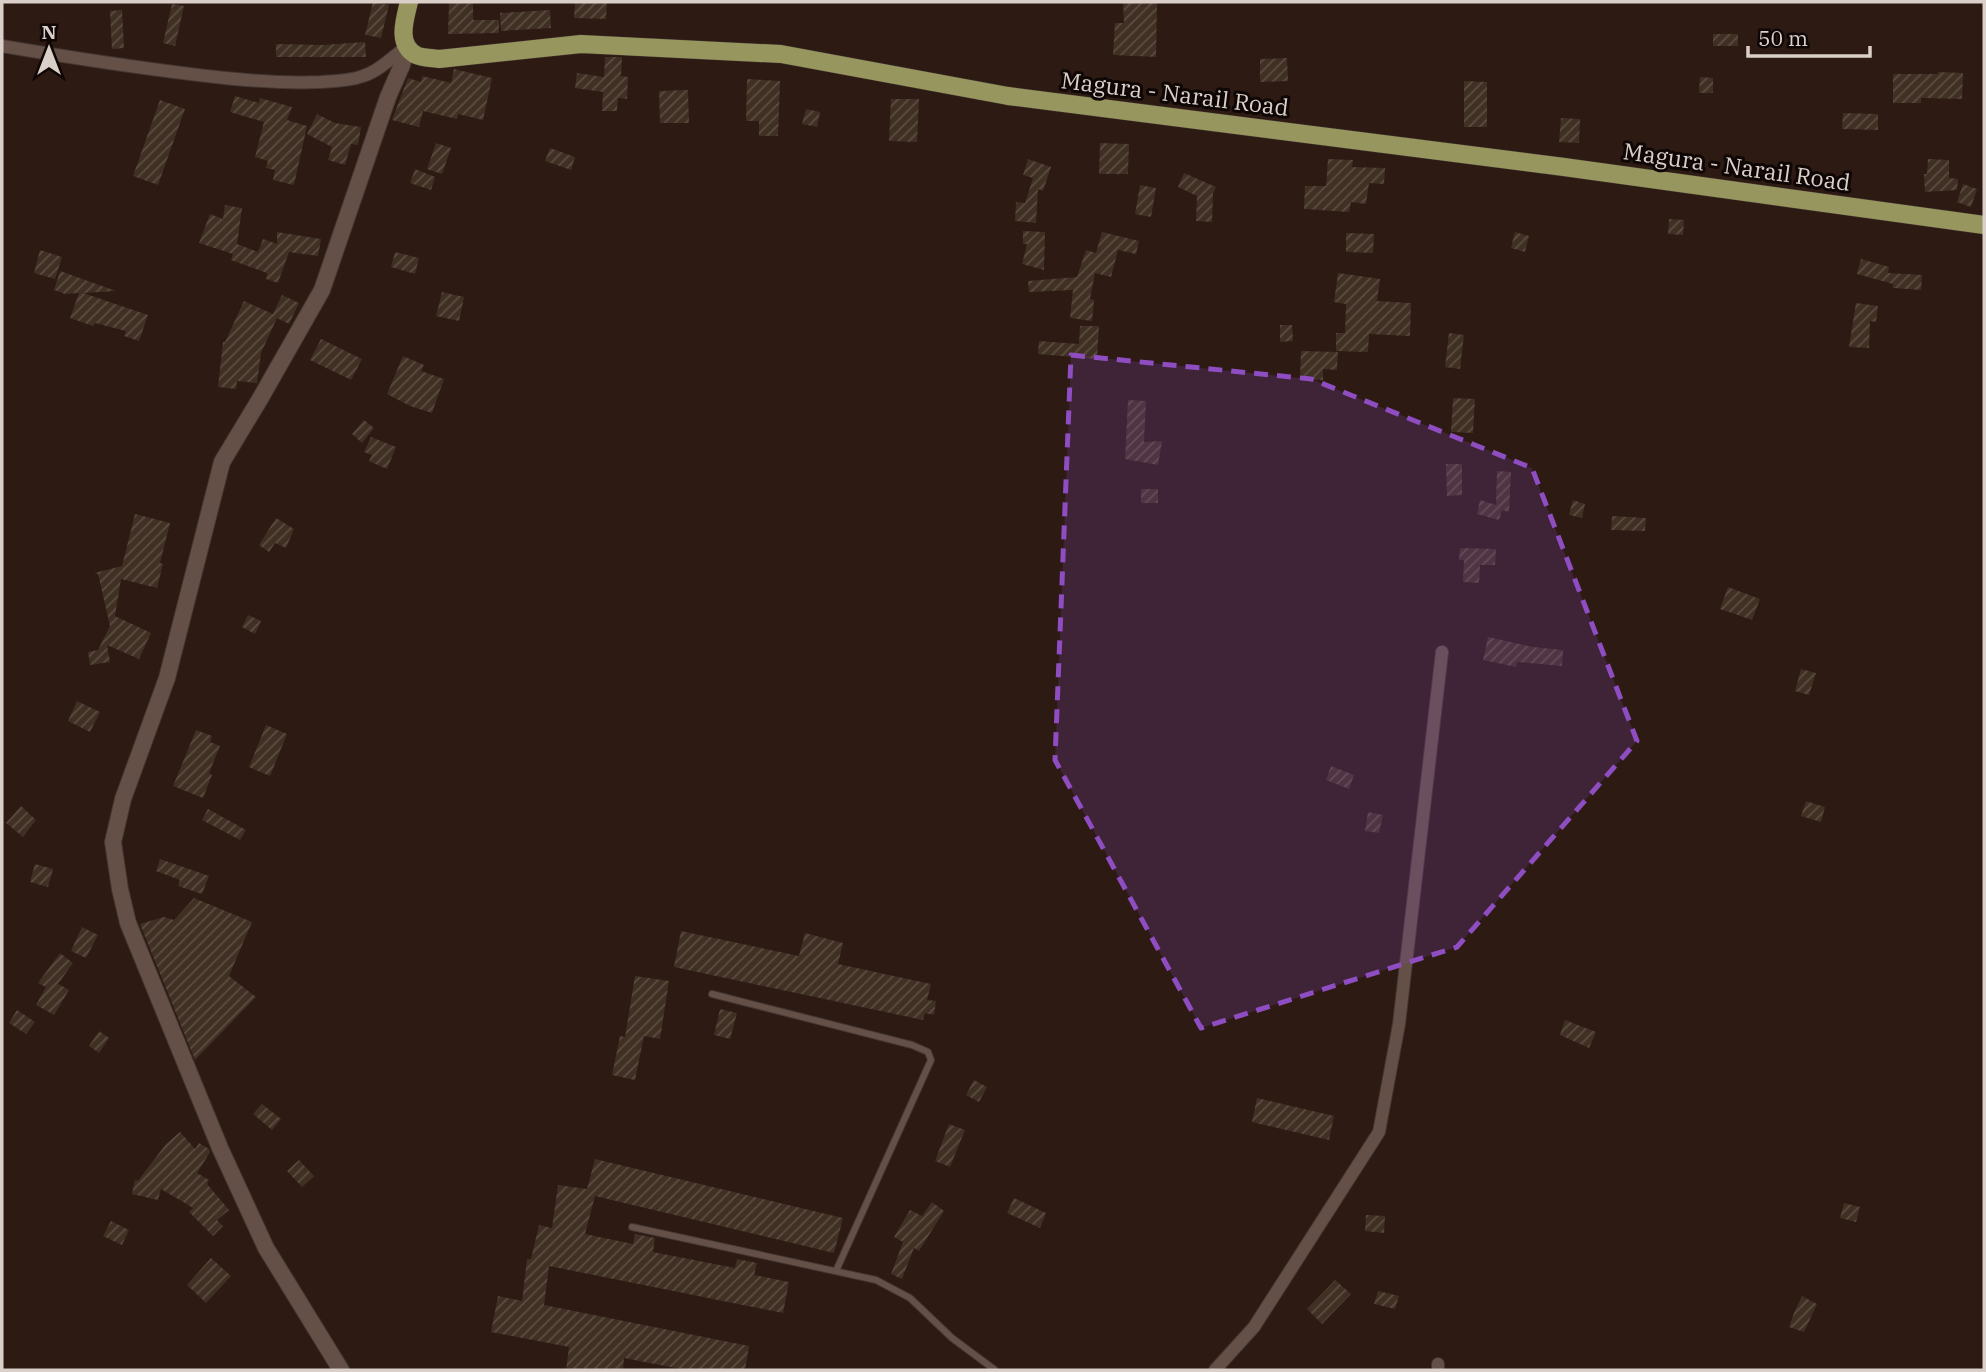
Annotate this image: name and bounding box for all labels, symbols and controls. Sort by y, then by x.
north arrow [14,14,84,84]
scale bar [1748,14,1870,58]
text: N [41,20,57,44]
text: 50 m [1758,24,1808,52]
street label: Magura - Narail Road [1059,64,1291,122]
street label: Magura - Narail Road [1621,135,1853,197]

